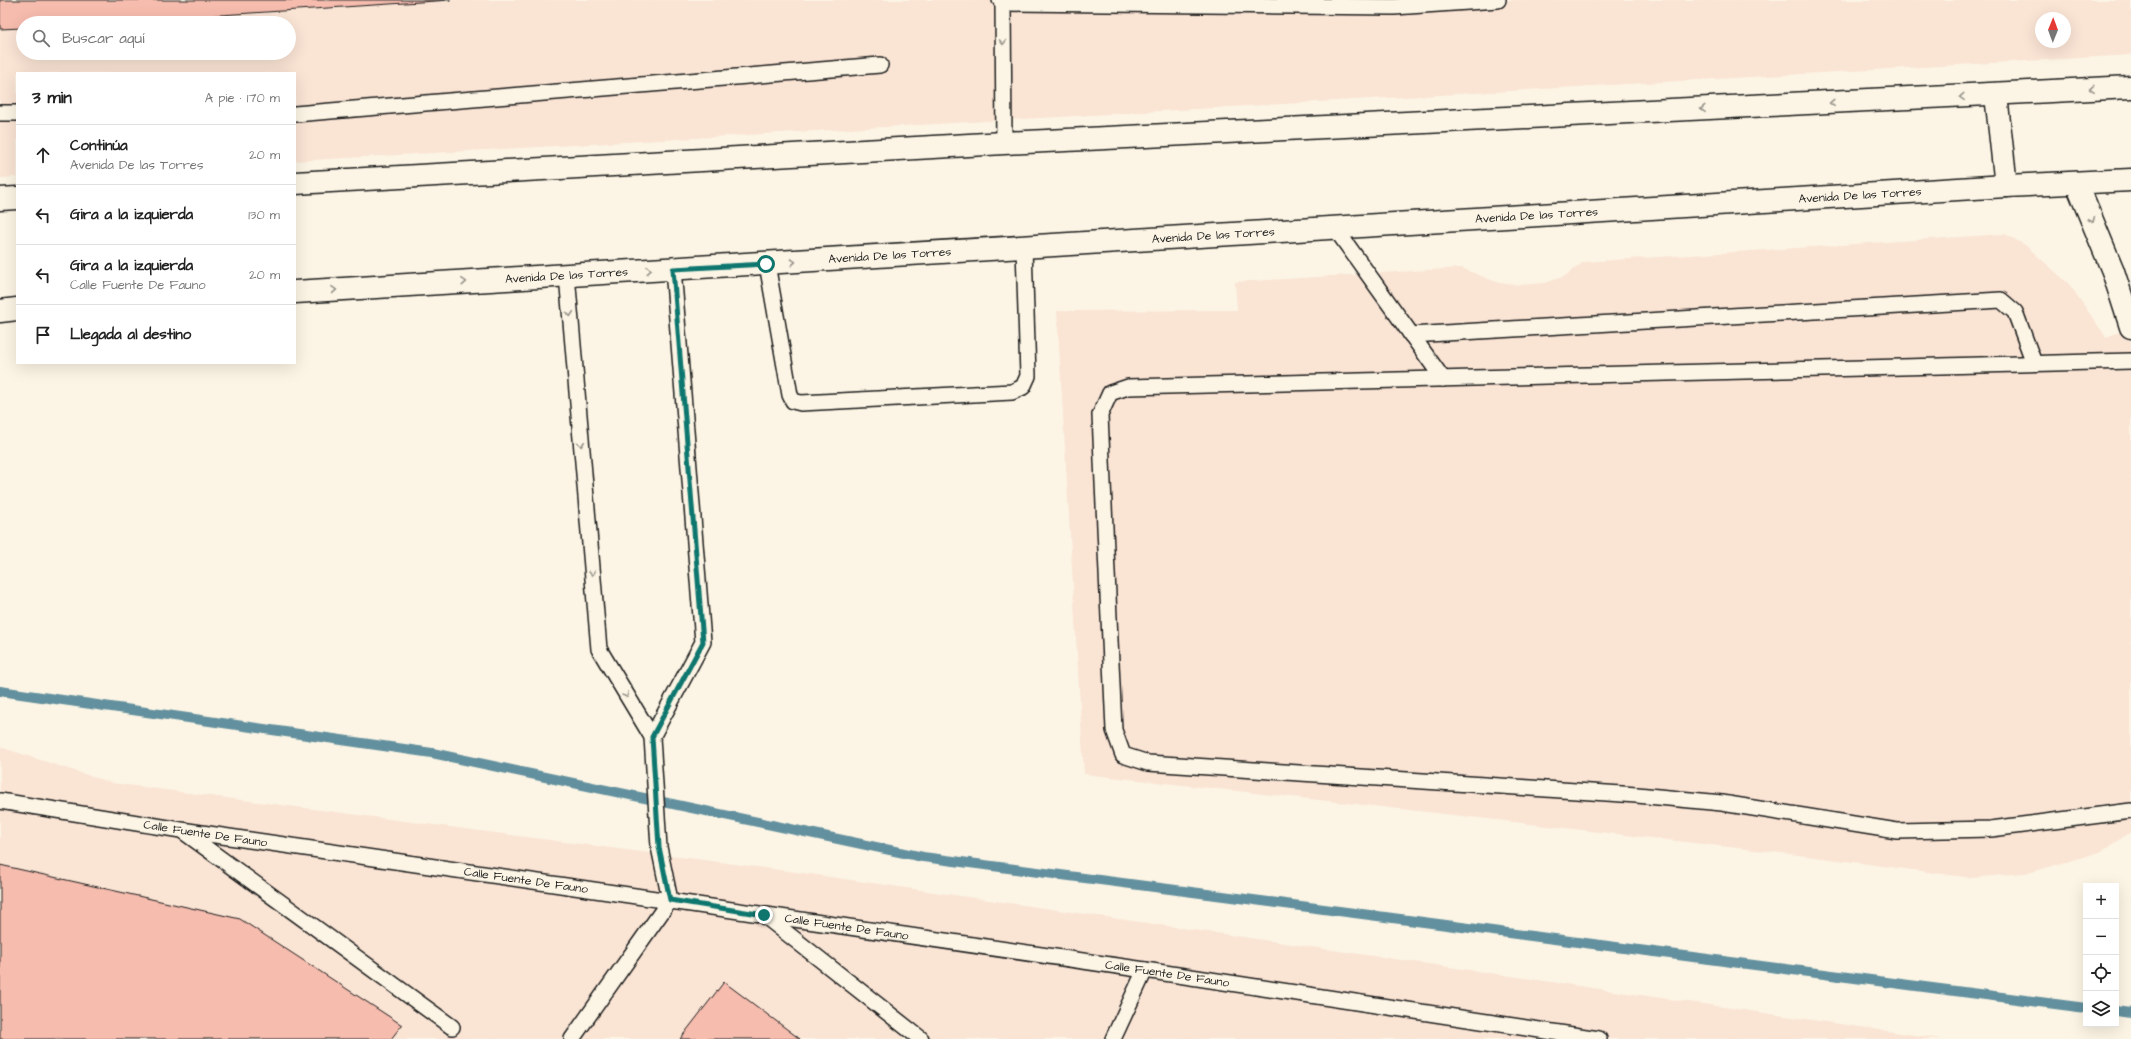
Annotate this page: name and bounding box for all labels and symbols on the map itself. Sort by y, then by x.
north arrow [2035,12,2071,48]
one-way arrow [999,39,1007,45]
one-way arrow [2089,85,2095,94]
one-way arrow [1959,92,1965,101]
one-way arrow [1829,99,1835,107]
one-way arrow [1700,105,1706,114]
street label: Avenida De las Torres [1798,183,1922,207]
street label: Avenida De las Torres [1475,203,1599,227]
one-way arrow [2087,215,2095,223]
street label: Avenida De las Torres [1151,223,1275,247]
street label: Avenida De las Torres [828,243,952,267]
route start [757,255,775,273]
one-way arrow [790,258,796,266]
street label: Avenida De las Torres [504,263,629,287]
one-way arrow [646,266,652,275]
one-way arrow [461,277,467,286]
one-way arrow [331,285,337,294]
one-way arrow [566,311,575,317]
one-way arrow [577,440,586,447]
one-way arrow [588,570,597,576]
one-way arrow [622,691,629,698]
street label: Calle Fuente De Fauno [142,816,269,851]
street label: Calle Fuente De Fauno [463,863,589,898]
route end [755,906,773,924]
street label: Calle Fuente De Fauno [784,909,910,944]
street label: Calle Fuente De Fauno [1104,956,1231,991]

